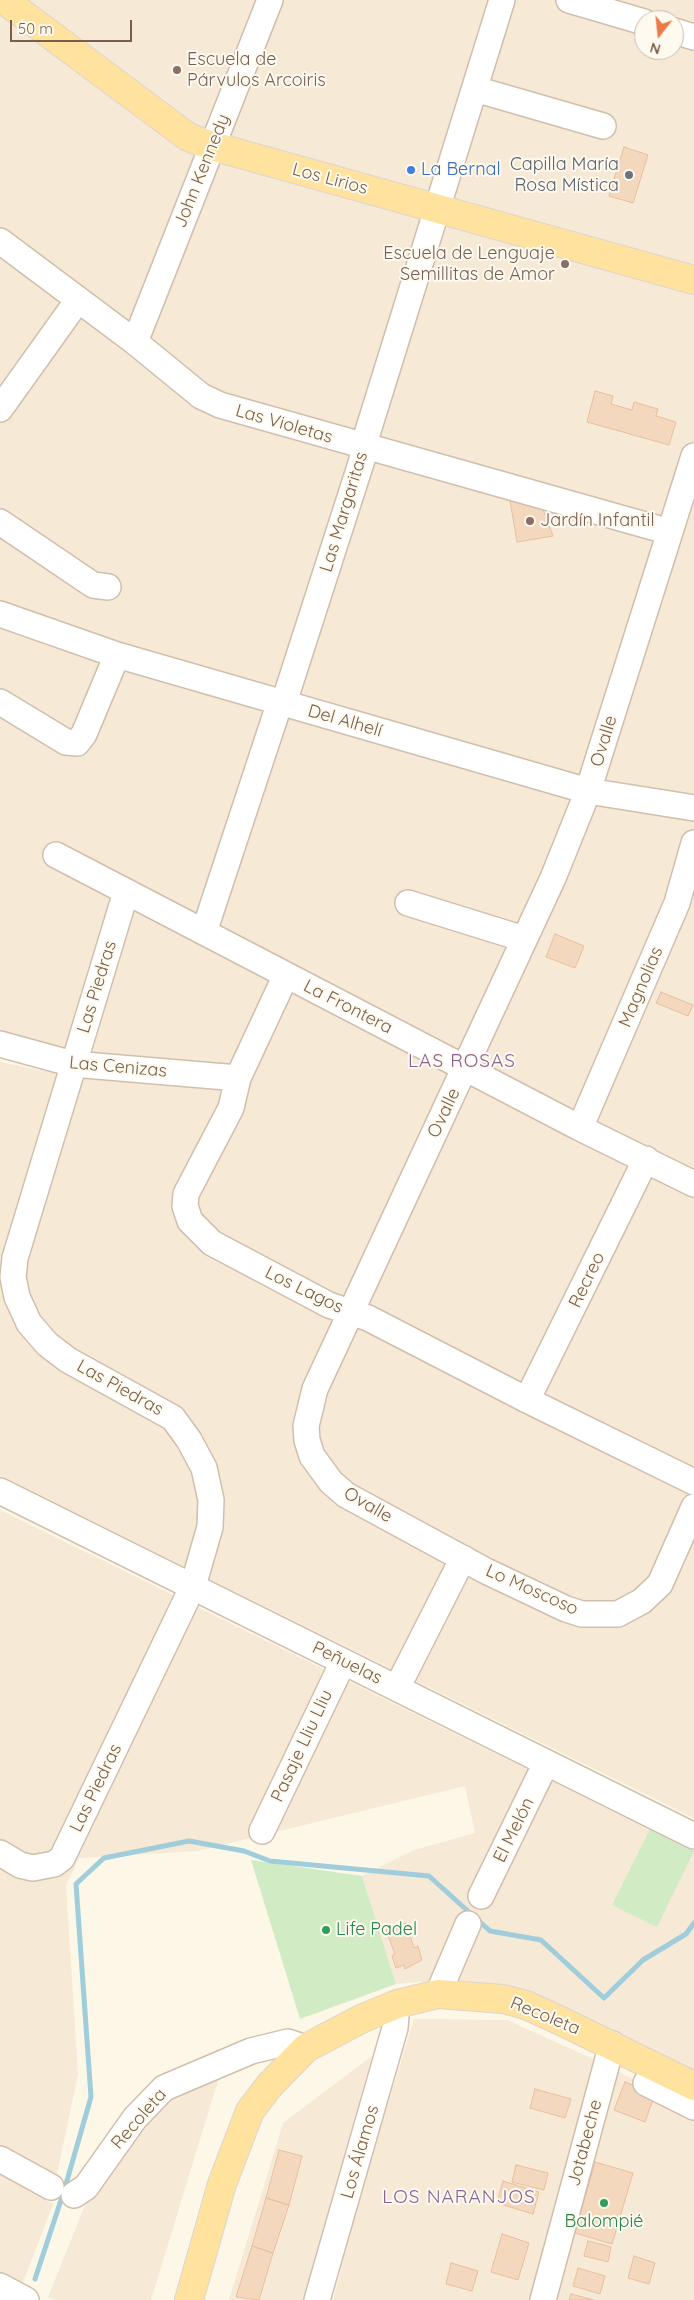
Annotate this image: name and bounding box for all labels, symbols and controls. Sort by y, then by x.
scale bar [12,10,135,42]
north arrow [634,10,684,60]
text: 50 m [18,19,53,38]
text: N [648,38,663,59]
place label: Escuela de Párvulos Arcoiris [187,49,326,92]
marker: Escuela de Párvulos Arcoiris [171,64,183,76]
street label: John Kennedy [169,111,235,231]
place label: Capilla María Rosa Mística [510,154,619,196]
street label: Los Lirios [290,159,370,199]
place label: La Bernal [421,159,501,181]
marker: La Bernal [405,164,417,176]
marker: Capilla María Rosa Mística [623,169,635,181]
place label: Escuela de Lenguaje Semillitas de Amor [383,243,555,286]
marker: Escuela de Lenguaje Semillitas de Amor [559,258,571,270]
street label: Las Violetas [233,400,335,448]
street label: Las Margaritas [315,449,373,575]
place label: Jardín Infantil [540,510,655,532]
marker: Jardín Infantil [524,515,536,527]
street label: Del Alhelí [305,700,385,742]
street label: Ovalle [586,713,622,769]
street label: Las Piedras [73,938,121,1036]
street label: Magnolias [614,943,668,1031]
street label: La Frontera [300,975,396,1039]
district label: LAS ROSAS [407,1050,517,1072]
street label: Las Cenizas [68,1052,168,1082]
street label: Ovalle [423,1085,465,1141]
street label: Recreo [564,1249,610,1311]
street label: Los Lagos [261,1262,347,1318]
street label: Las Piedras [73,1355,167,1421]
street label: Ovalle [340,1483,396,1527]
street label: Lo Moscoso [482,1560,582,1620]
street label: Peñuelas [309,1637,385,1689]
street label: Pasaje Lliu Lliu [267,1686,337,1806]
street label: Las Piedras [65,1740,127,1836]
street label: El Melón [489,1794,539,1866]
place label: Life Padel [336,1919,417,1941]
marker: Life Padel [320,1924,332,1936]
street label: Recoleta [507,1992,583,2040]
street label: Recoleta [107,2084,171,2154]
street label: Jotabeche [563,2097,607,2189]
street label: Los Álamos [336,2103,384,2201]
district label: LOS NARANJOS [381,2186,537,2208]
marker: Balompié [598,2197,610,2209]
place label: Balompié [565,2211,643,2233]

